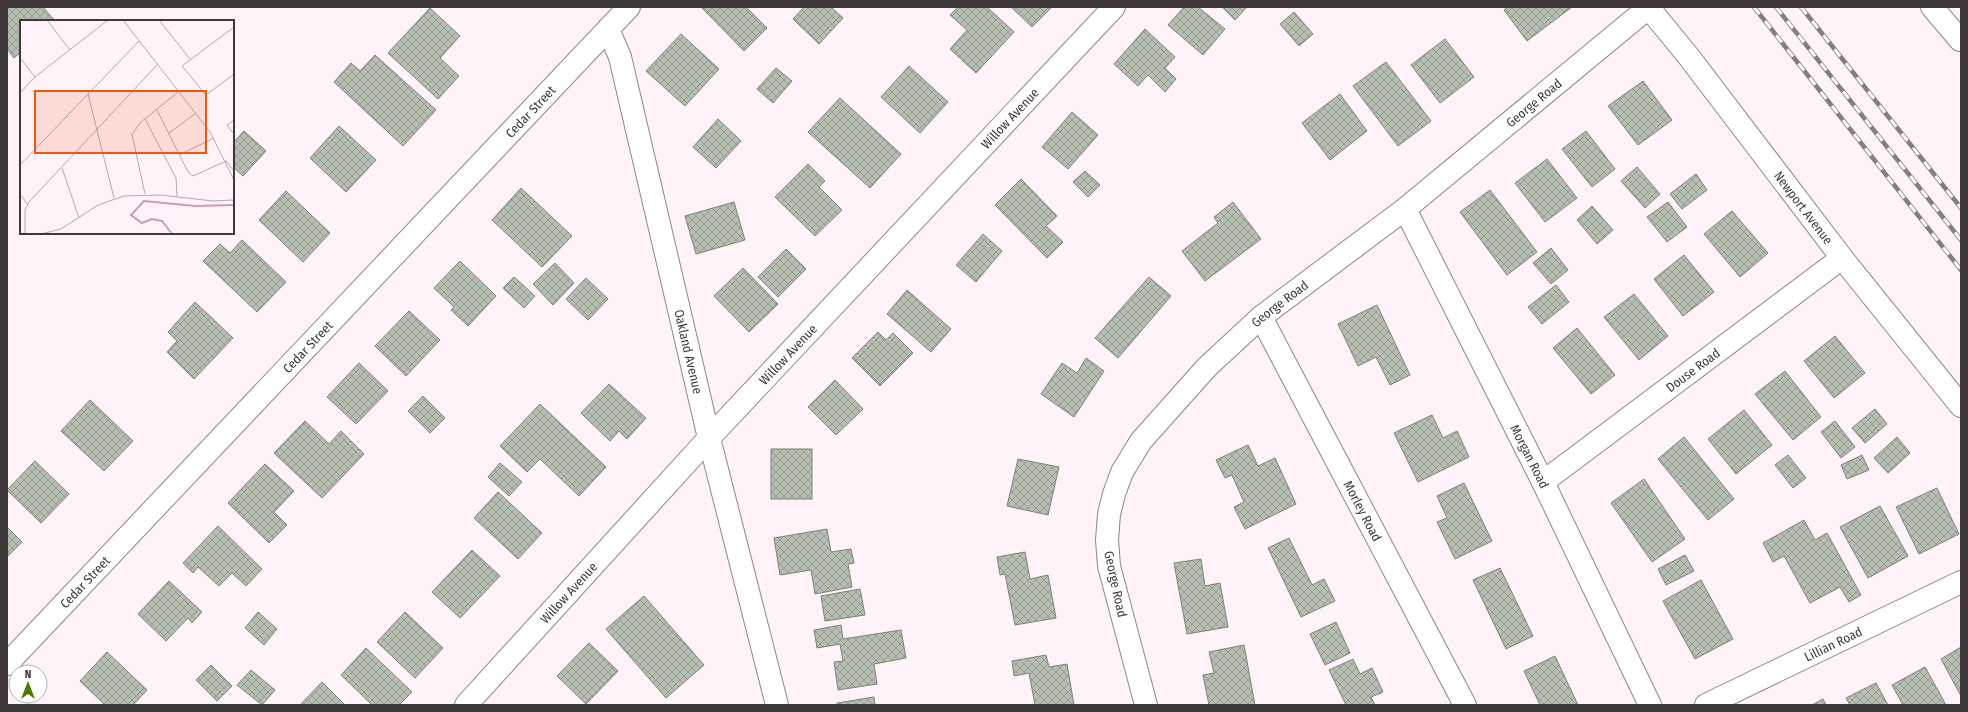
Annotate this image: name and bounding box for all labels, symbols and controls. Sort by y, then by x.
inset map [20,20,234,234]
street label: George Road [1503,76,1565,130]
street label: Cedar Street [502,82,559,141]
street label: Willow Avenue [978,85,1042,152]
street label: Newport Avenue [1771,169,1836,247]
street label: George Road [1248,277,1311,330]
street label: Oakland Avenue [671,308,705,395]
street label: Cedar Street [280,317,336,376]
street label: Willow Avenue [756,321,820,388]
street label: Douse Road [1663,345,1723,395]
street label: Morgan Road [1507,422,1552,491]
street label: Morley Road [1340,478,1385,544]
street label: George Road [1101,550,1130,619]
street label: Cedar Street [57,553,114,611]
street label: Willow Avenue [537,559,600,627]
street label: Lillian Road [1802,624,1865,665]
north arrow [8,664,48,704]
text: N [25,668,31,681]

